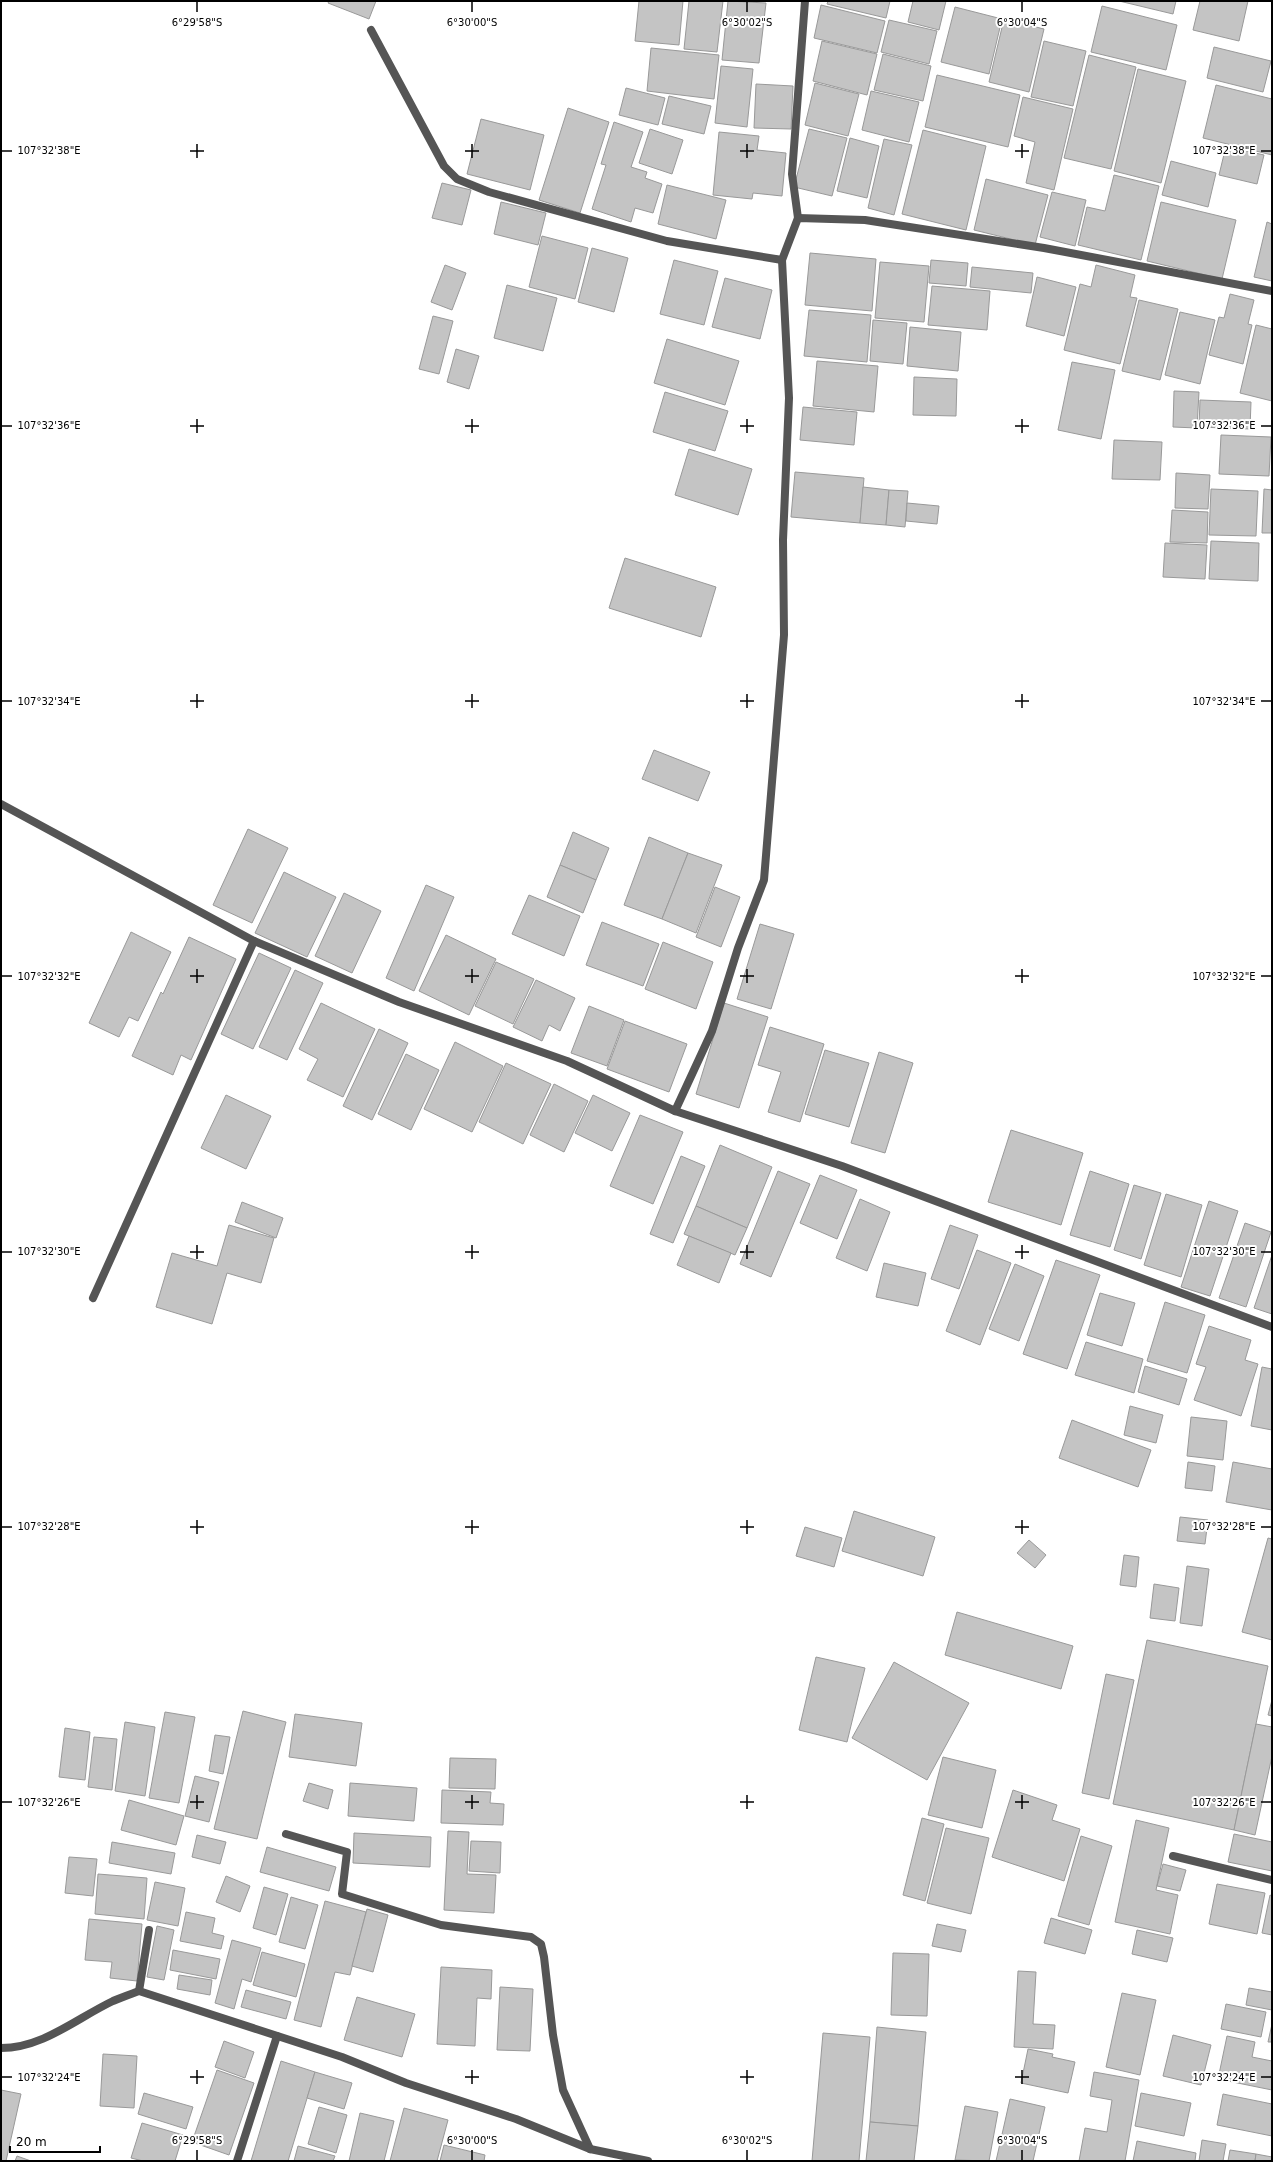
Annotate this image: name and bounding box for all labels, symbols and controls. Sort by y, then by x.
text: 6°29'58"S [172,17,222,28]
text: 6°30'00"S [447,17,497,28]
text: 6°30'02"S [722,17,772,28]
text: 6°30'04"S [997,17,1047,28]
text: 107°32'38"E [17,145,81,156]
text: 107°32'38"E [1192,145,1256,156]
text: 107°32'36"E [17,420,81,431]
text: 107°32'36"E [1192,420,1256,431]
text: 107°32'34"E [17,696,81,707]
text: 107°32'34"E [1192,696,1256,707]
text: 107°32'32"E [17,971,81,982]
text: 107°32'32"E [1192,971,1256,982]
text: 107°32'30"E [17,1246,81,1257]
text: 107°32'30"E [1192,1246,1256,1257]
text: 107°32'28"E [17,1521,81,1532]
text: 107°32'28"E [1192,1521,1256,1532]
text: 107°32'26"E [17,1797,81,1808]
text: 107°32'26"E [1192,1797,1256,1808]
text: 107°32'24"E [17,2072,81,2083]
text: 107°32'24"E [1192,2072,1256,2083]
scale bar [10,2128,100,2154]
text: 20 m [16,2135,47,2149]
text: 6°29'58"S [172,2135,222,2146]
text: 6°30'00"S [447,2135,497,2146]
text: 6°30'02"S [722,2135,772,2146]
text: 6°30'04"S [997,2135,1047,2146]

